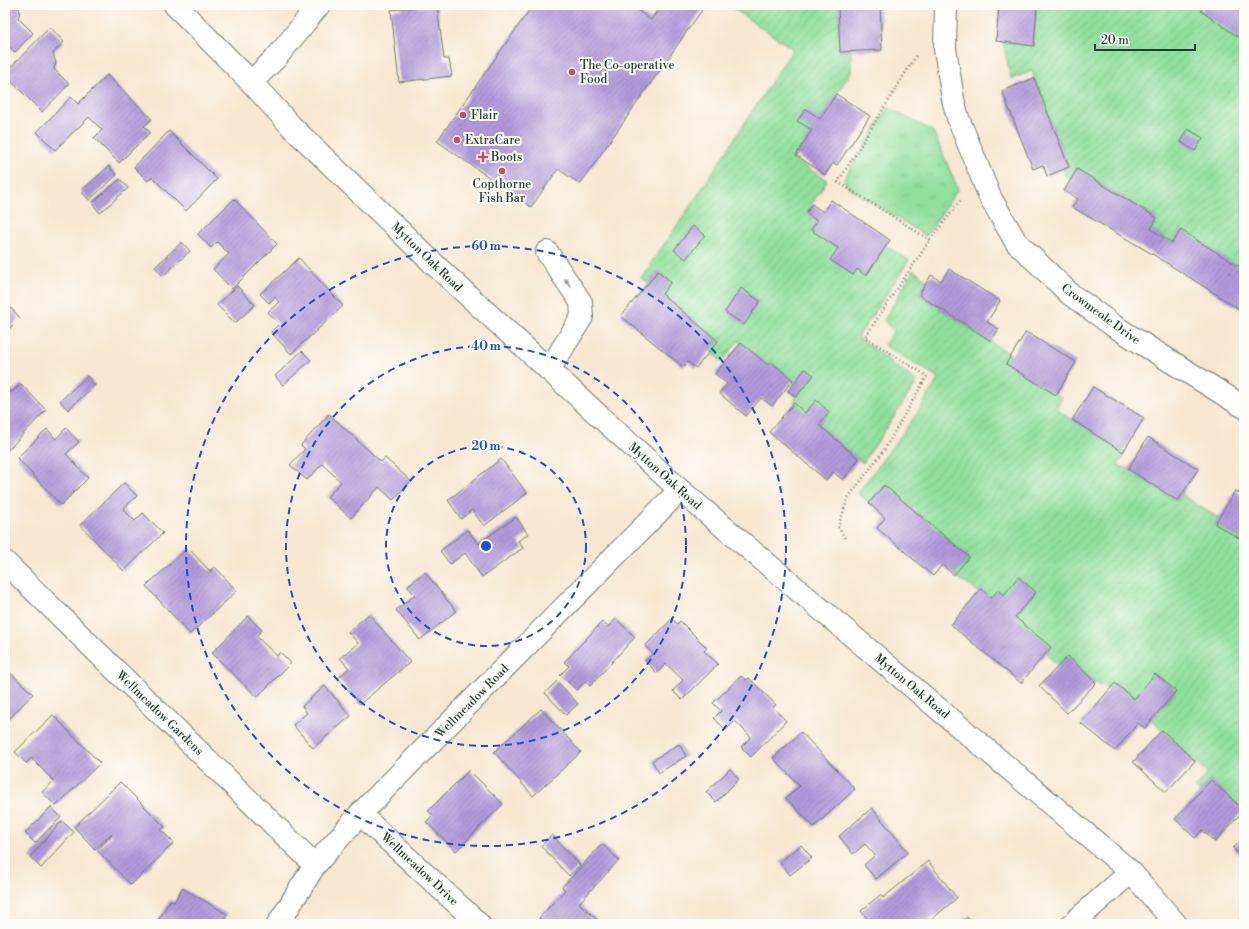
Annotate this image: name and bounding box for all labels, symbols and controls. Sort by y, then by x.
scale bar [1095,26,1195,52]
text: 20 m [1101,33,1129,48]
place label: The Co-operative Food [580,58,675,87]
marker: The Co-operative Food [567,67,577,77]
place label: Flair [471,108,498,123]
marker: Flair [458,110,468,120]
place label: ExtraCare [465,133,520,148]
marker: ExtraCare [452,135,462,145]
place label: Boots [490,150,522,165]
marker: Boots [478,152,488,162]
marker: Copthorne Fish Bar [497,166,507,176]
place label: Copthorne Fish Bar [473,177,531,206]
street label: Mytton Oak Road [388,220,466,295]
text: 60 m [471,239,501,254]
one-way arrow [564,278,572,289]
street label: Crowmeole Drive [1058,281,1143,348]
text: 40 m [471,339,501,354]
text: 20 m [471,439,501,454]
street label: Mytton Oak Road [625,440,704,513]
centre of rings [479,539,493,553]
street label: Mytton Oak Road [871,651,952,722]
street label: Wellmeadow Road [432,661,512,742]
street label: Wellmeadow Gardens [112,667,206,759]
street label: Wellmeadow Drive [377,829,462,909]

